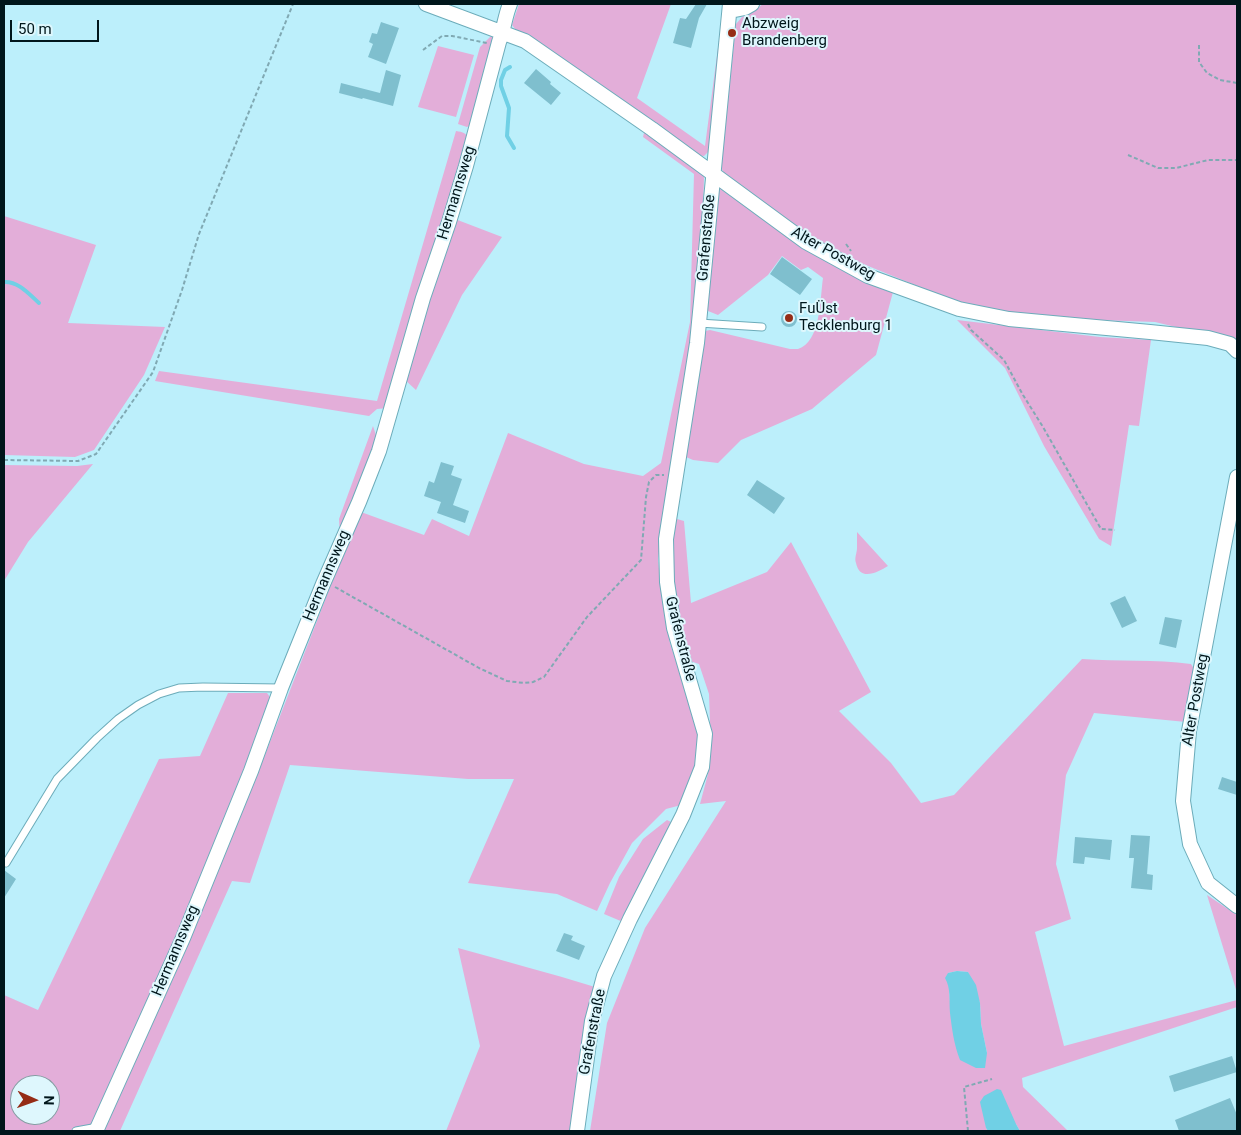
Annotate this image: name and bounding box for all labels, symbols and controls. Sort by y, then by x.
scale bar [12,10,101,42]
place label: Abzweig Brandenberg [742,15,827,50]
text: 50 m [18,20,52,38]
marker: Abzweig Brandenberg [726,27,738,39]
street label: Hermannsweg [434,144,480,242]
street label: Grafenstraße [694,194,720,282]
street label: Alter Postweg [788,224,878,284]
place label: FuÜst Tecklenburg 1 [799,300,893,335]
marker: FuÜst Tecklenburg 1 [783,312,795,324]
street label: Hermannsweg [300,528,354,624]
street label: Grafenstraße [661,595,699,683]
street label: Alter Postweg [1179,652,1213,748]
street label: Hermannsweg [149,903,203,999]
street label: Grafenstraße [576,988,610,1076]
north arrow [10,1075,60,1125]
text: N [41,1095,57,1106]

